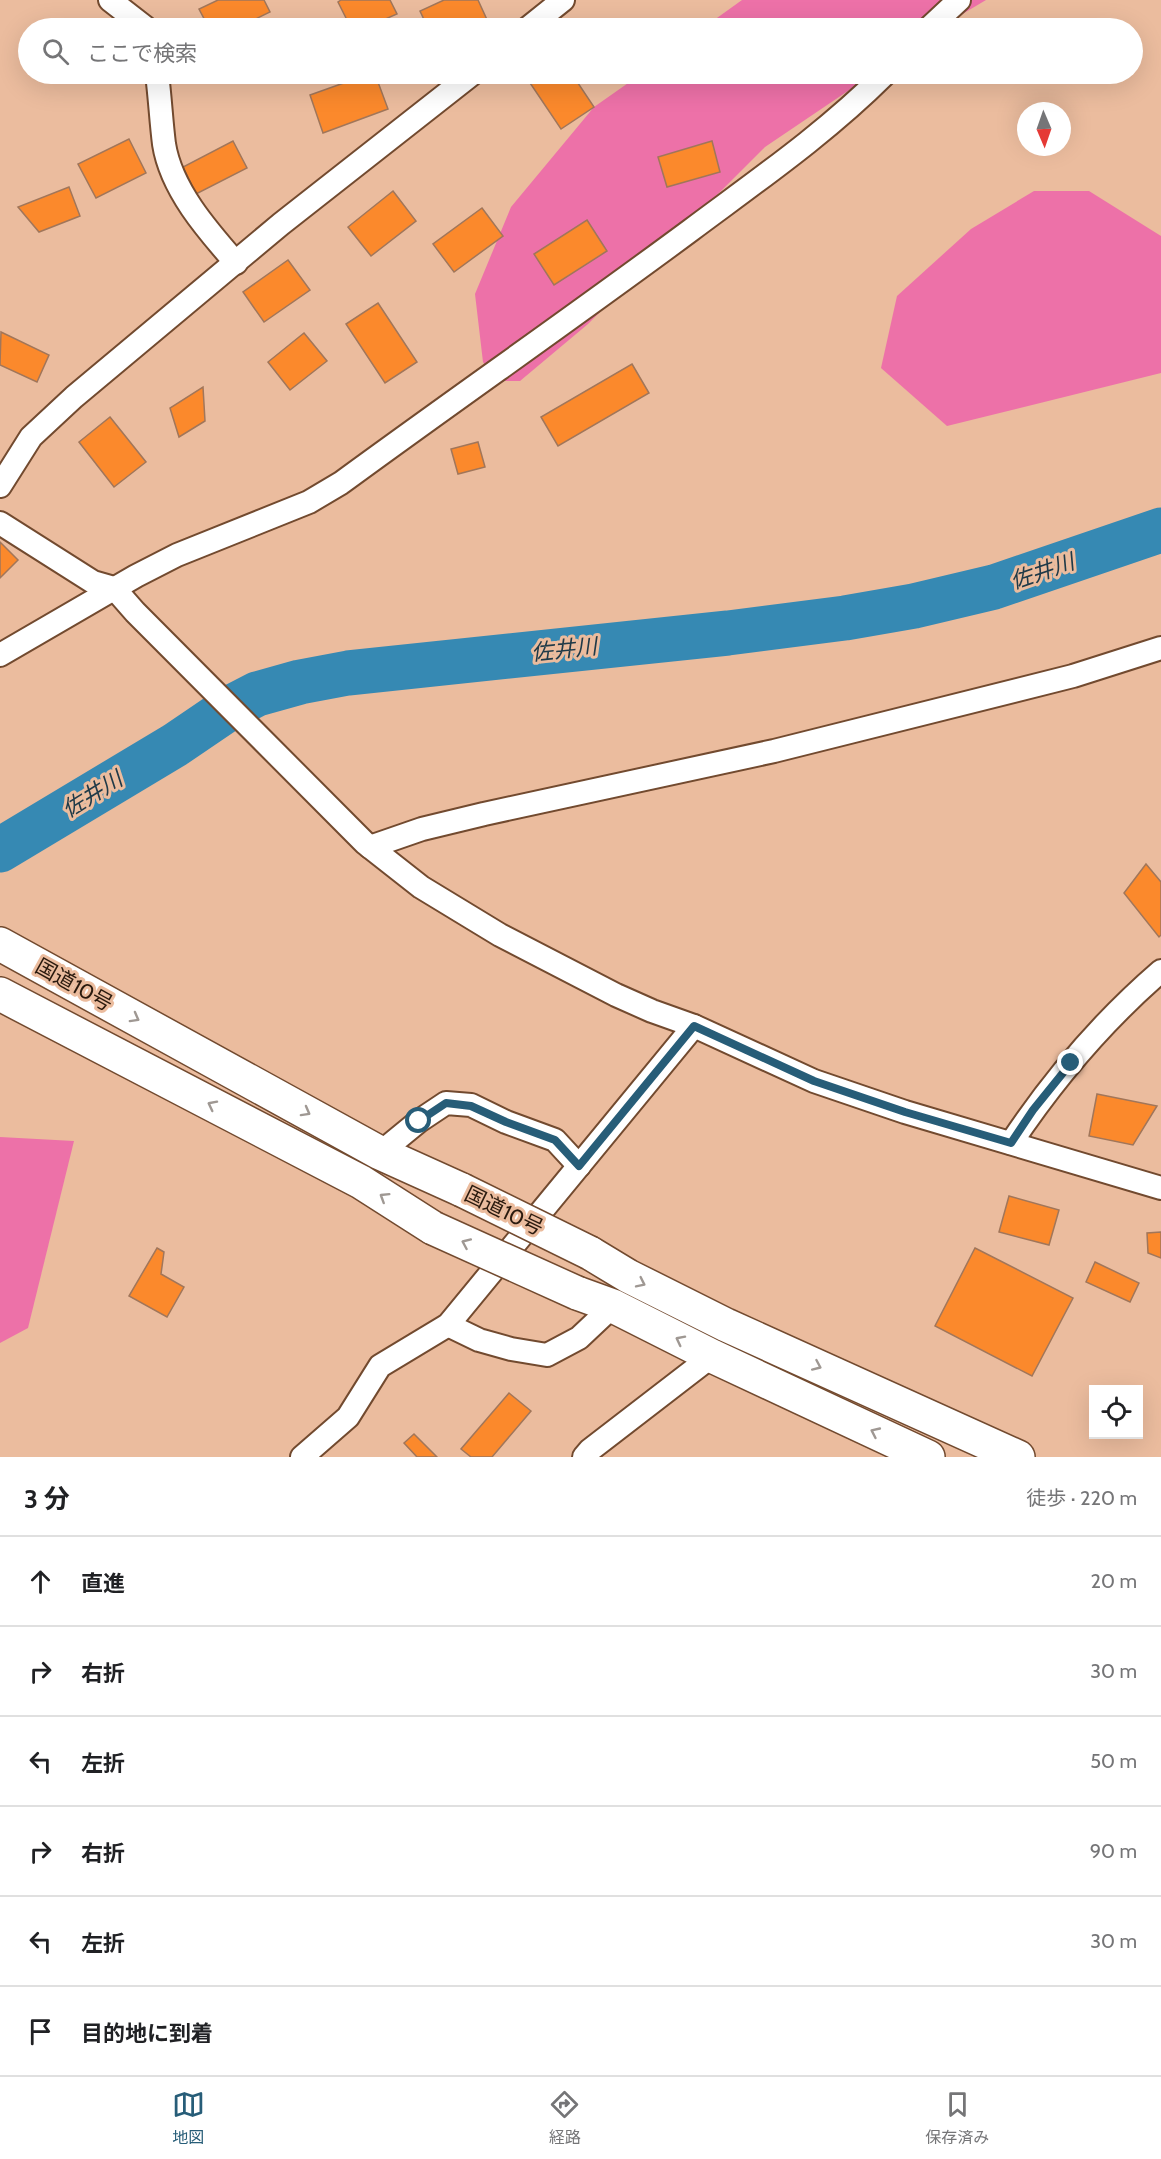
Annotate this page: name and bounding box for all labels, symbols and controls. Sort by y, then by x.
search box [18,18,1143,84]
icon: search [39,35,72,68]
text: ここで検索 [87,40,197,67]
north arrow [1017,102,1071,156]
water label: 佐井川 [1007,547,1080,595]
water label: 佐井川 [530,632,600,666]
water label: 佐井川 [57,764,129,823]
street label: 国道10号 [31,953,117,1016]
one-way arrow [128,1011,139,1022]
route end [1057,1049,1083,1075]
one-way arrow [207,1101,218,1112]
one-way arrow [299,1105,310,1116]
route start [405,1107,431,1133]
street label: 国道10号 [461,1181,548,1240]
one-way arrow [379,1193,390,1204]
one-way arrow [461,1238,472,1250]
one-way arrow [634,1275,645,1287]
one-way arrow [675,1335,686,1347]
one-way arrow [810,1359,821,1371]
map controls [1089,1385,1143,1439]
button: locate [1089,1385,1143,1439]
one-way arrow [871,1428,882,1440]
text: 3 分 [24,1483,70,1515]
text: 徒歩 · 220 m [1026,1486,1137,1510]
icon: ahead [24,1565,57,1598]
text: 20 m [1091,1569,1137,1593]
text: 直進 [81,1570,125,1597]
icon: right [24,1655,57,1688]
text: 30 m [1090,1659,1137,1683]
text: 右折 [81,1660,125,1687]
icon: left [24,1745,57,1778]
text: 50 m [1090,1749,1137,1773]
text: 左折 [81,1750,125,1777]
icon: right [24,1835,57,1868]
text: 90 m [1090,1839,1137,1863]
text: 右折 [81,1840,125,1867]
icon: left [24,1925,57,1958]
text: 30 m [1090,1929,1137,1953]
text: 左折 [81,1930,125,1957]
icon: arrive [24,2015,57,2048]
text: 目的地に到着 [81,2020,213,2047]
tab: 地図 [172,2088,205,2148]
tab: 経路 [548,2088,581,2148]
tab: 保存済み [925,2088,989,2148]

